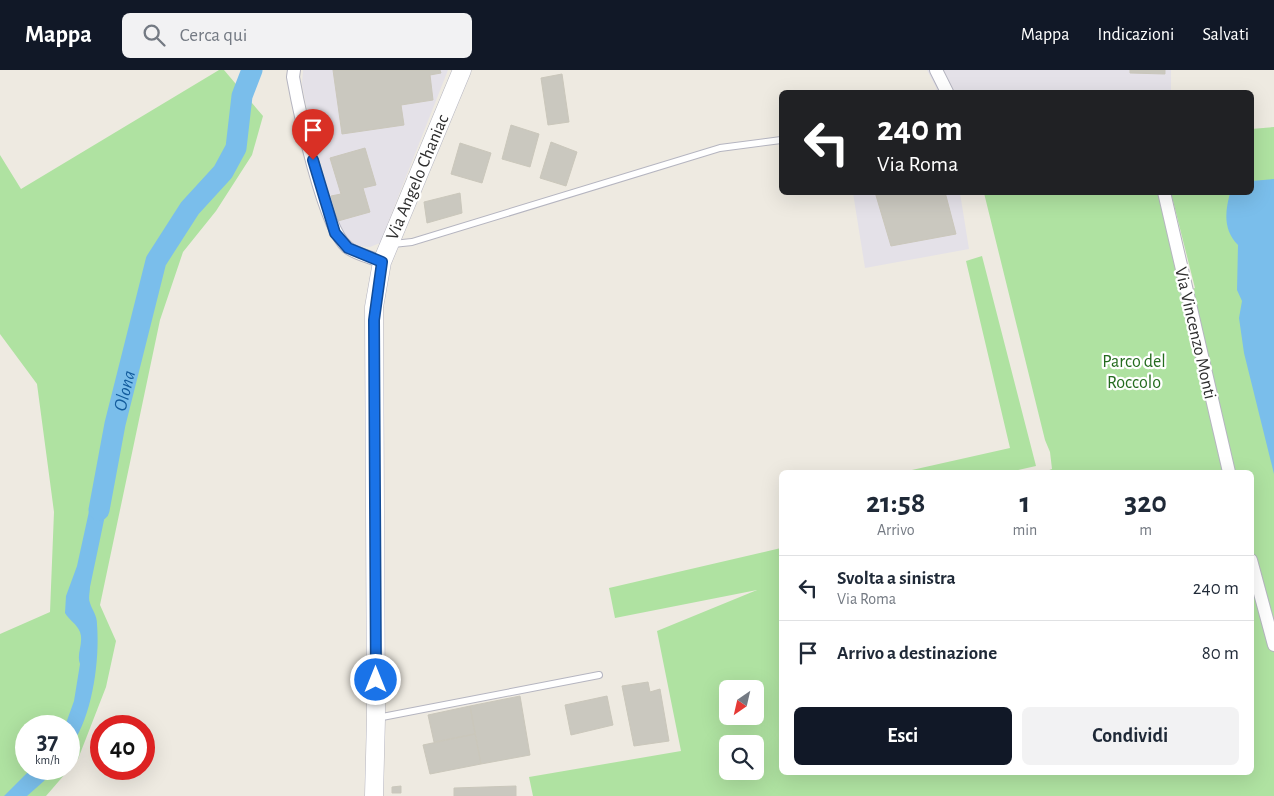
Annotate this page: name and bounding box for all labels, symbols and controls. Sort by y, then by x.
search box [122,13,472,58]
icon: search [140,21,168,49]
text: Mappa [25,23,92,47]
text: Cerca qui [180,26,247,45]
text: Mappa [1021,26,1070,44]
text: Indicazioni [1098,26,1174,44]
text: Salvati [1202,26,1249,44]
pin [292,109,334,160]
icon: left [794,110,859,175]
street label: Via Angelo Chaniac [383,112,452,243]
text: 240 m [877,112,963,147]
icon: arrive [299,116,327,144]
text: Via Roma [877,153,958,175]
street label: Via Vincenzo Monti [1171,265,1219,401]
park label: Parco del Roccolo [1102,353,1166,392]
water label: Olona [111,369,139,413]
text: 21:58 [866,488,926,518]
text: 1 [1020,488,1030,518]
text: 320 [1124,488,1167,518]
text: Arrivo [877,522,915,538]
text: min [1012,522,1037,538]
text: m [1139,522,1152,538]
text: Svolta a sinistra [837,569,956,588]
icon: left [794,574,822,602]
text: 240 m [1193,579,1239,598]
text: Via Roma [837,591,896,607]
icon: arrive [794,639,822,667]
text: Arrivo a destinazione [837,644,997,663]
text: 80 m [1202,644,1239,663]
position arrow [349,653,401,705]
north arrow [719,680,764,725]
map controls [719,680,764,780]
button: Esci [794,707,1012,765]
button: Condividi [1022,707,1239,765]
speed limit sign: 40 [90,715,155,780]
text: 37 [37,729,58,754]
button: search [719,735,764,780]
text: km/h [35,754,60,766]

